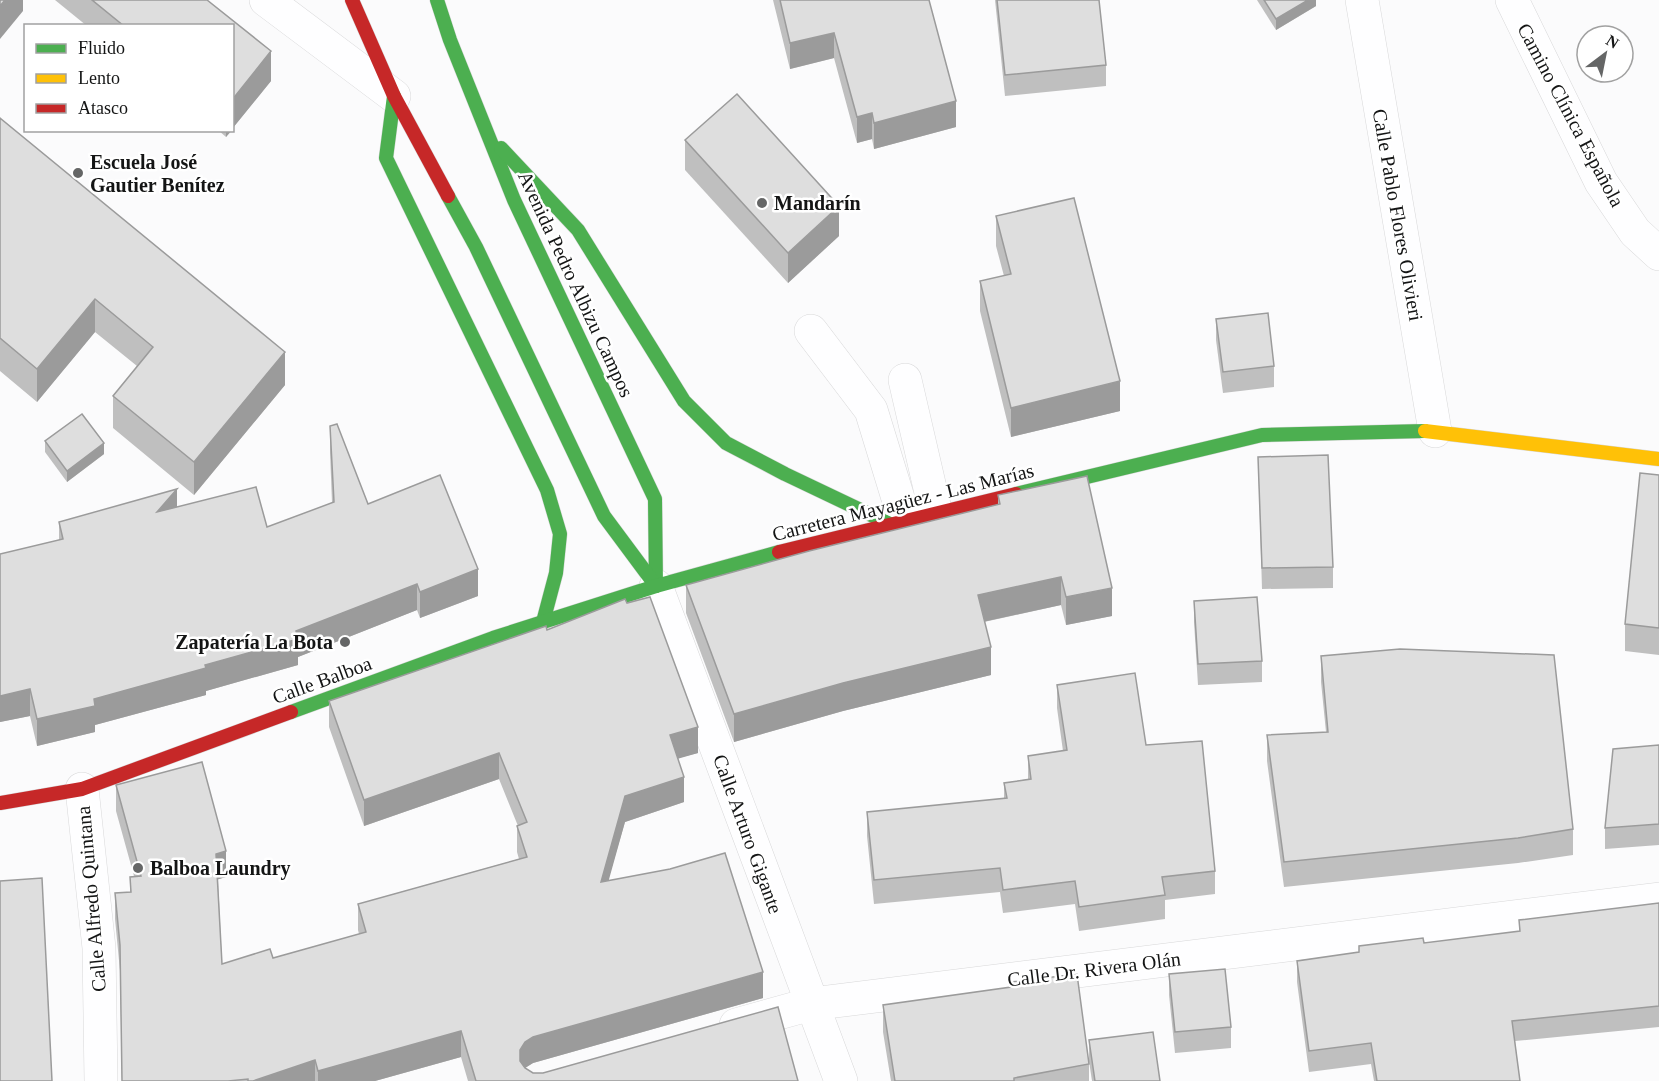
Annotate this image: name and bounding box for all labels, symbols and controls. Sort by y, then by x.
street label: Camino Clínica Española [1512,20,1629,211]
legend [24,24,234,132]
north arrow [1575,24,1635,84]
text: N [1603,31,1622,52]
text: Fluido [78,38,125,58]
text: Lento [78,68,120,88]
text: Atasco [78,98,128,118]
street label: Calle Pablo Flores Olivieri [1369,107,1428,323]
place label: Escuela José Gautier Benítez [90,151,225,196]
marker: Escuela José Gautier Benítez [71,166,85,180]
street label: Avenida Pedro Albizu Campos [513,168,638,401]
place label: Mandarín [774,192,861,214]
marker: Mandarín [755,196,769,210]
street label: Carretera Mayagüez - Las Marías [770,459,1036,546]
place label: Zapatería La Bota [175,631,333,654]
marker: Zapatería La Bota [338,635,352,649]
street label: Calle Balboa [269,652,375,708]
street label: Calle Arturo Gigante [708,751,787,917]
street label: Calle Alfredo Quintana [72,805,110,993]
place label: Balboa Laundry [150,857,291,880]
marker: Balboa Laundry [131,861,145,875]
street label: Calle Dr. Rivera Olán [1006,947,1182,991]

